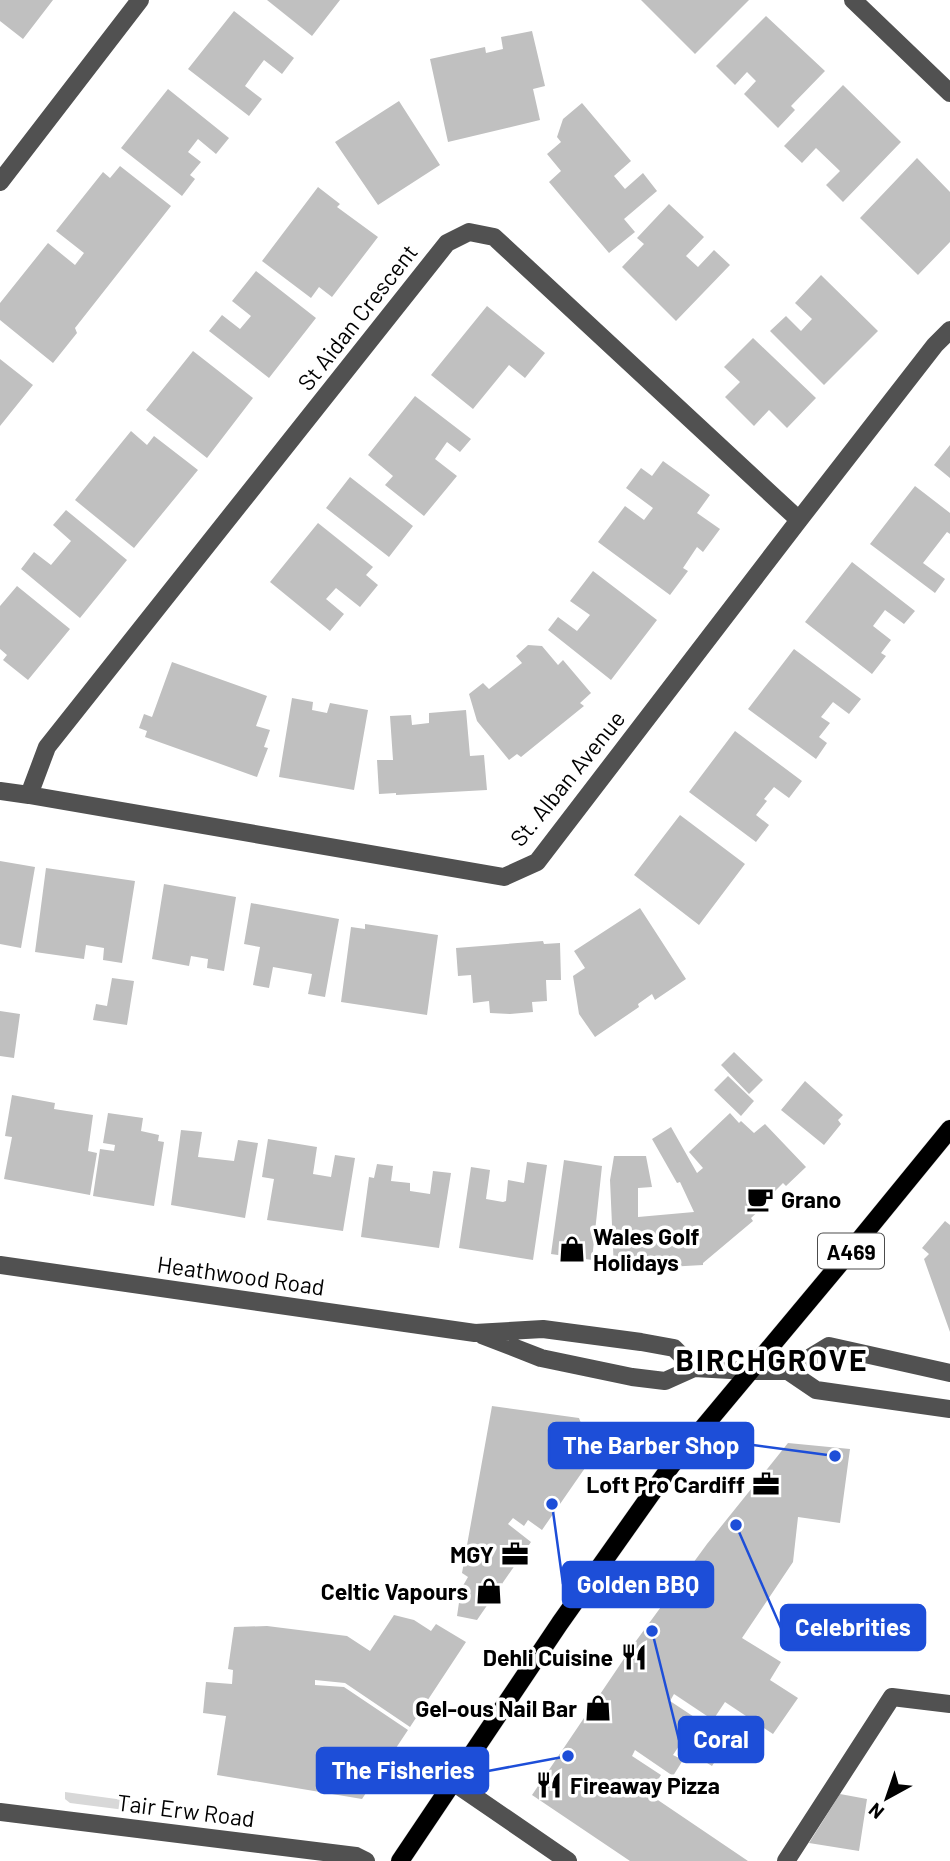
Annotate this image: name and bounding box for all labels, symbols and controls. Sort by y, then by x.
street label: St Aidan Crescent [291,238,423,396]
street label: St. Alban Avenue [504,704,630,852]
cafe icon: Grano [745,1184,775,1214]
place label: Grano [781,1185,841,1213]
place label: Wales Golf Holidays [593,1222,700,1276]
shop icon: Wales Golf Holidays [557,1234,587,1264]
road number: A469 [818,1234,884,1268]
street label: Heathwood Road [156,1249,326,1301]
district label: BIRCHGROVE [676,1341,868,1377]
callout: The Barber Shop [549,1423,753,1468]
text: The Barber Shop [563,1430,739,1459]
office icon: Loft Pro Cardiff [751,1469,781,1499]
place label: Loft Pro Cardiff [586,1470,745,1498]
office icon: MGY [500,1539,530,1569]
place label: MGY [450,1540,494,1568]
callout: Golden BBQ [563,1562,713,1607]
text: Golden BBQ [577,1569,699,1598]
shop icon: Celtic Vapours [474,1576,504,1606]
place label: Celtic Vapours [321,1577,468,1605]
callout: Celebrities [781,1605,925,1650]
text: Celebrities [795,1612,911,1641]
restaurant icon: Dehli Cuisine [619,1642,649,1672]
place label: Dehli Cuisine [483,1643,613,1671]
shop icon: Gel-ous Nail Bar [583,1693,613,1723]
place label: Gel-ous Nail Bar [415,1694,577,1722]
callout: Coral [679,1717,763,1762]
text: Coral [693,1724,749,1753]
callout: The Fisheries [317,1748,488,1793]
text: The Fisheries [331,1755,475,1784]
north arrow [852,1763,922,1833]
restaurant icon: Fireaway Pizza [534,1770,564,1800]
place label: Fireaway Pizza [570,1771,720,1799]
street label: Tair Erw Road [116,1788,256,1832]
text: N [864,1799,888,1824]

